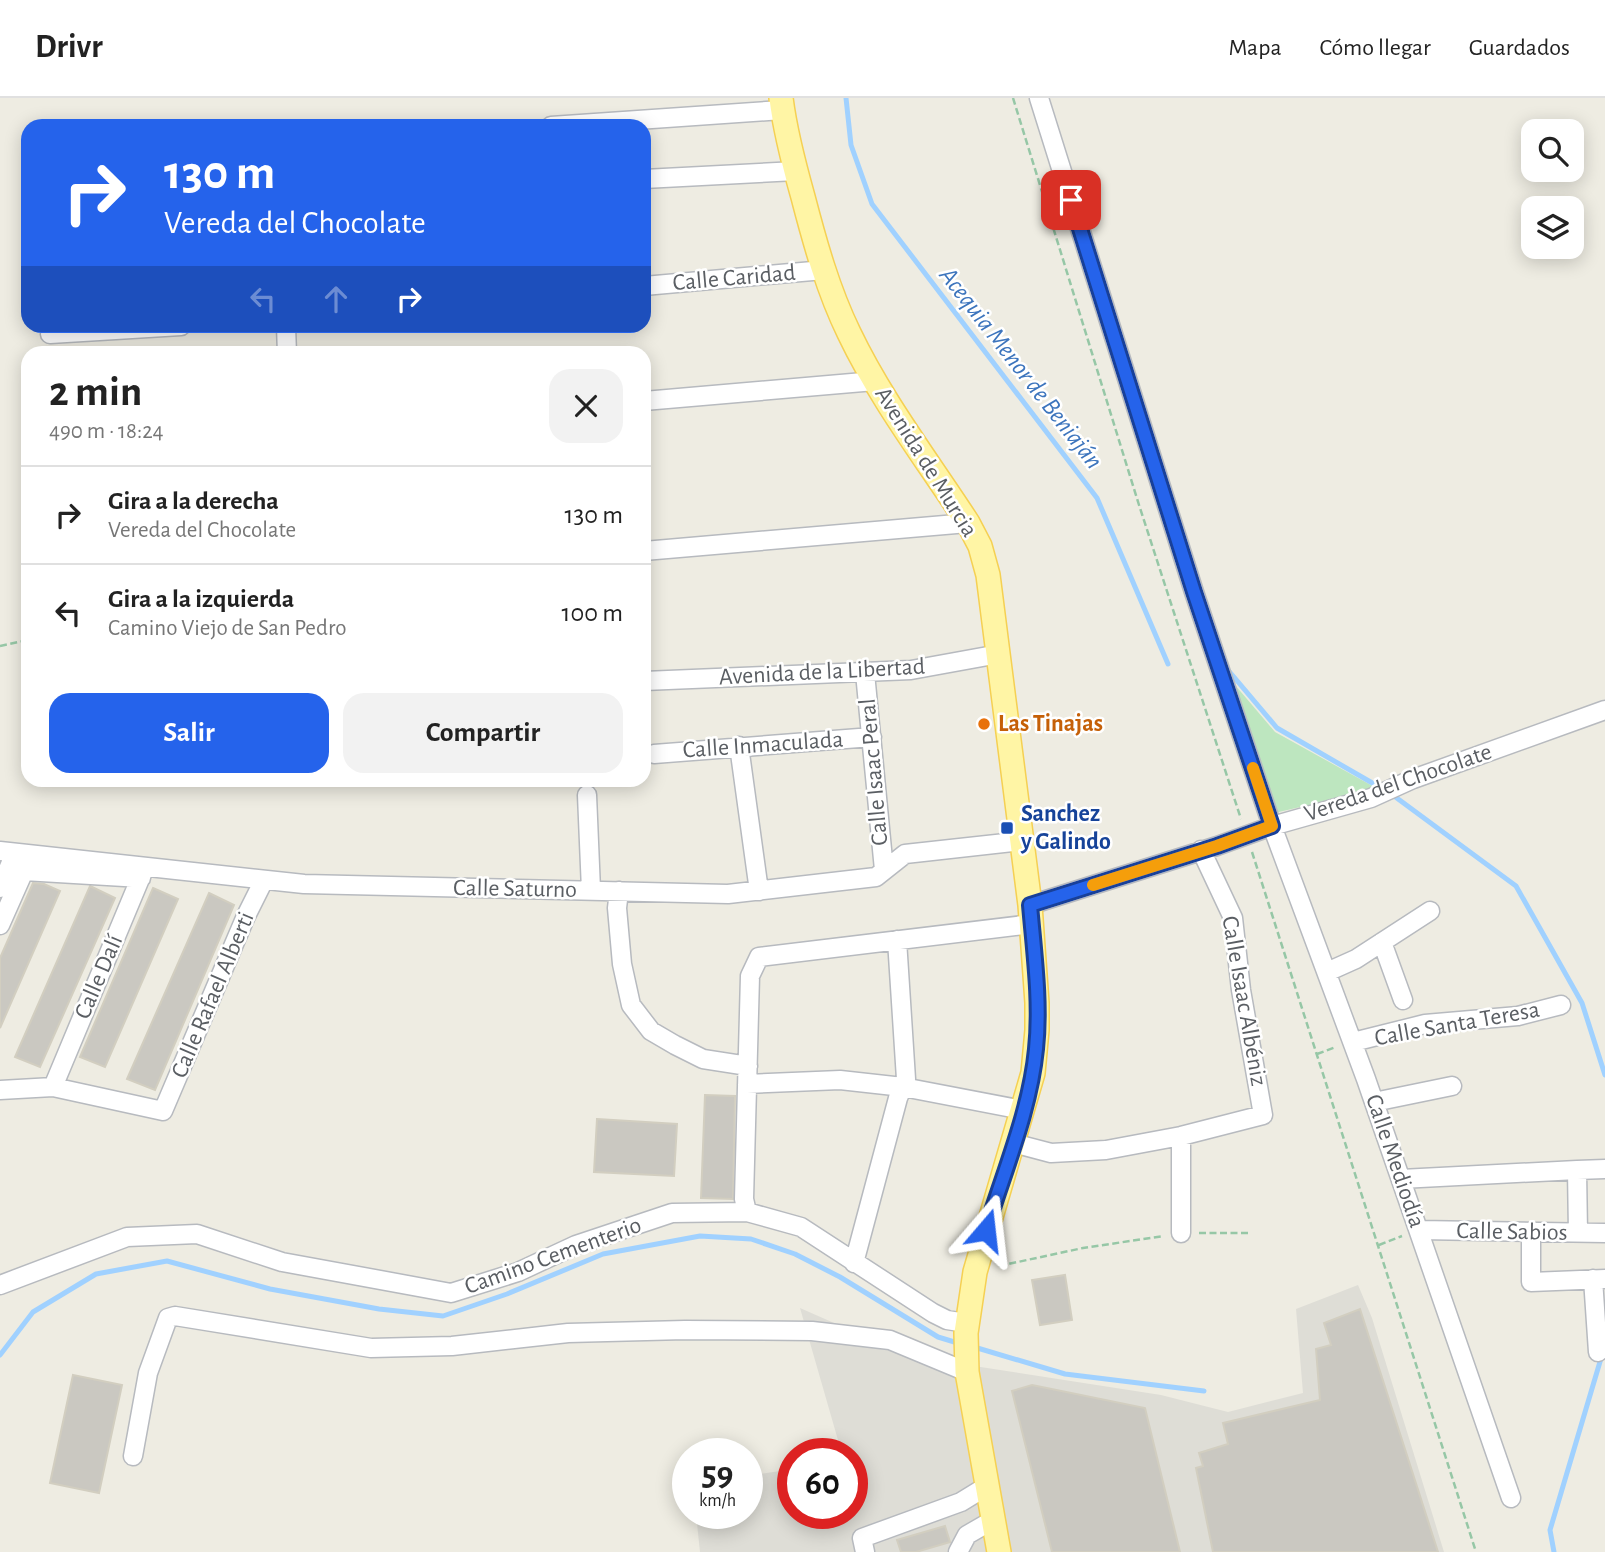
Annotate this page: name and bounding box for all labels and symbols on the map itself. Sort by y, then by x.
pin [1041,170,1101,230]
street label: Calle Caridad [672,261,796,295]
water label: Acequia Menor de Beniaján [934,262,1107,474]
street label: Avenida de Murcia [870,383,982,541]
street label: Avenida de la Libertad [718,655,926,689]
street label: Calle Isaac Peral [856,697,892,847]
place label: Las Tinajas [998,712,1103,736]
marker: Las Tinajas [976,716,992,732]
street label: Calle Inmaculada [682,727,844,763]
street label: Vereda del Chocolate [1301,740,1495,826]
place label: Sanchez y Galindo [1020,802,1111,854]
marker: Sanchez y Galindo [999,820,1015,836]
street label: Calle Saturno [453,876,577,902]
street label: Calle Rafael Alberti [167,909,259,1081]
street label: Calle Isaac Albéniz [1217,914,1271,1088]
street label: Calle Dalí [71,931,127,1023]
street label: Calle Santa Teresa [1373,998,1541,1050]
street label: Calle Mediodía [1361,1091,1429,1231]
position arrow [949,1193,1023,1267]
street label: Camino Cementerio [462,1213,644,1299]
street label: Calle Sabios [1456,1219,1568,1245]
speed limit sign: 60 [777,1438,868,1529]

